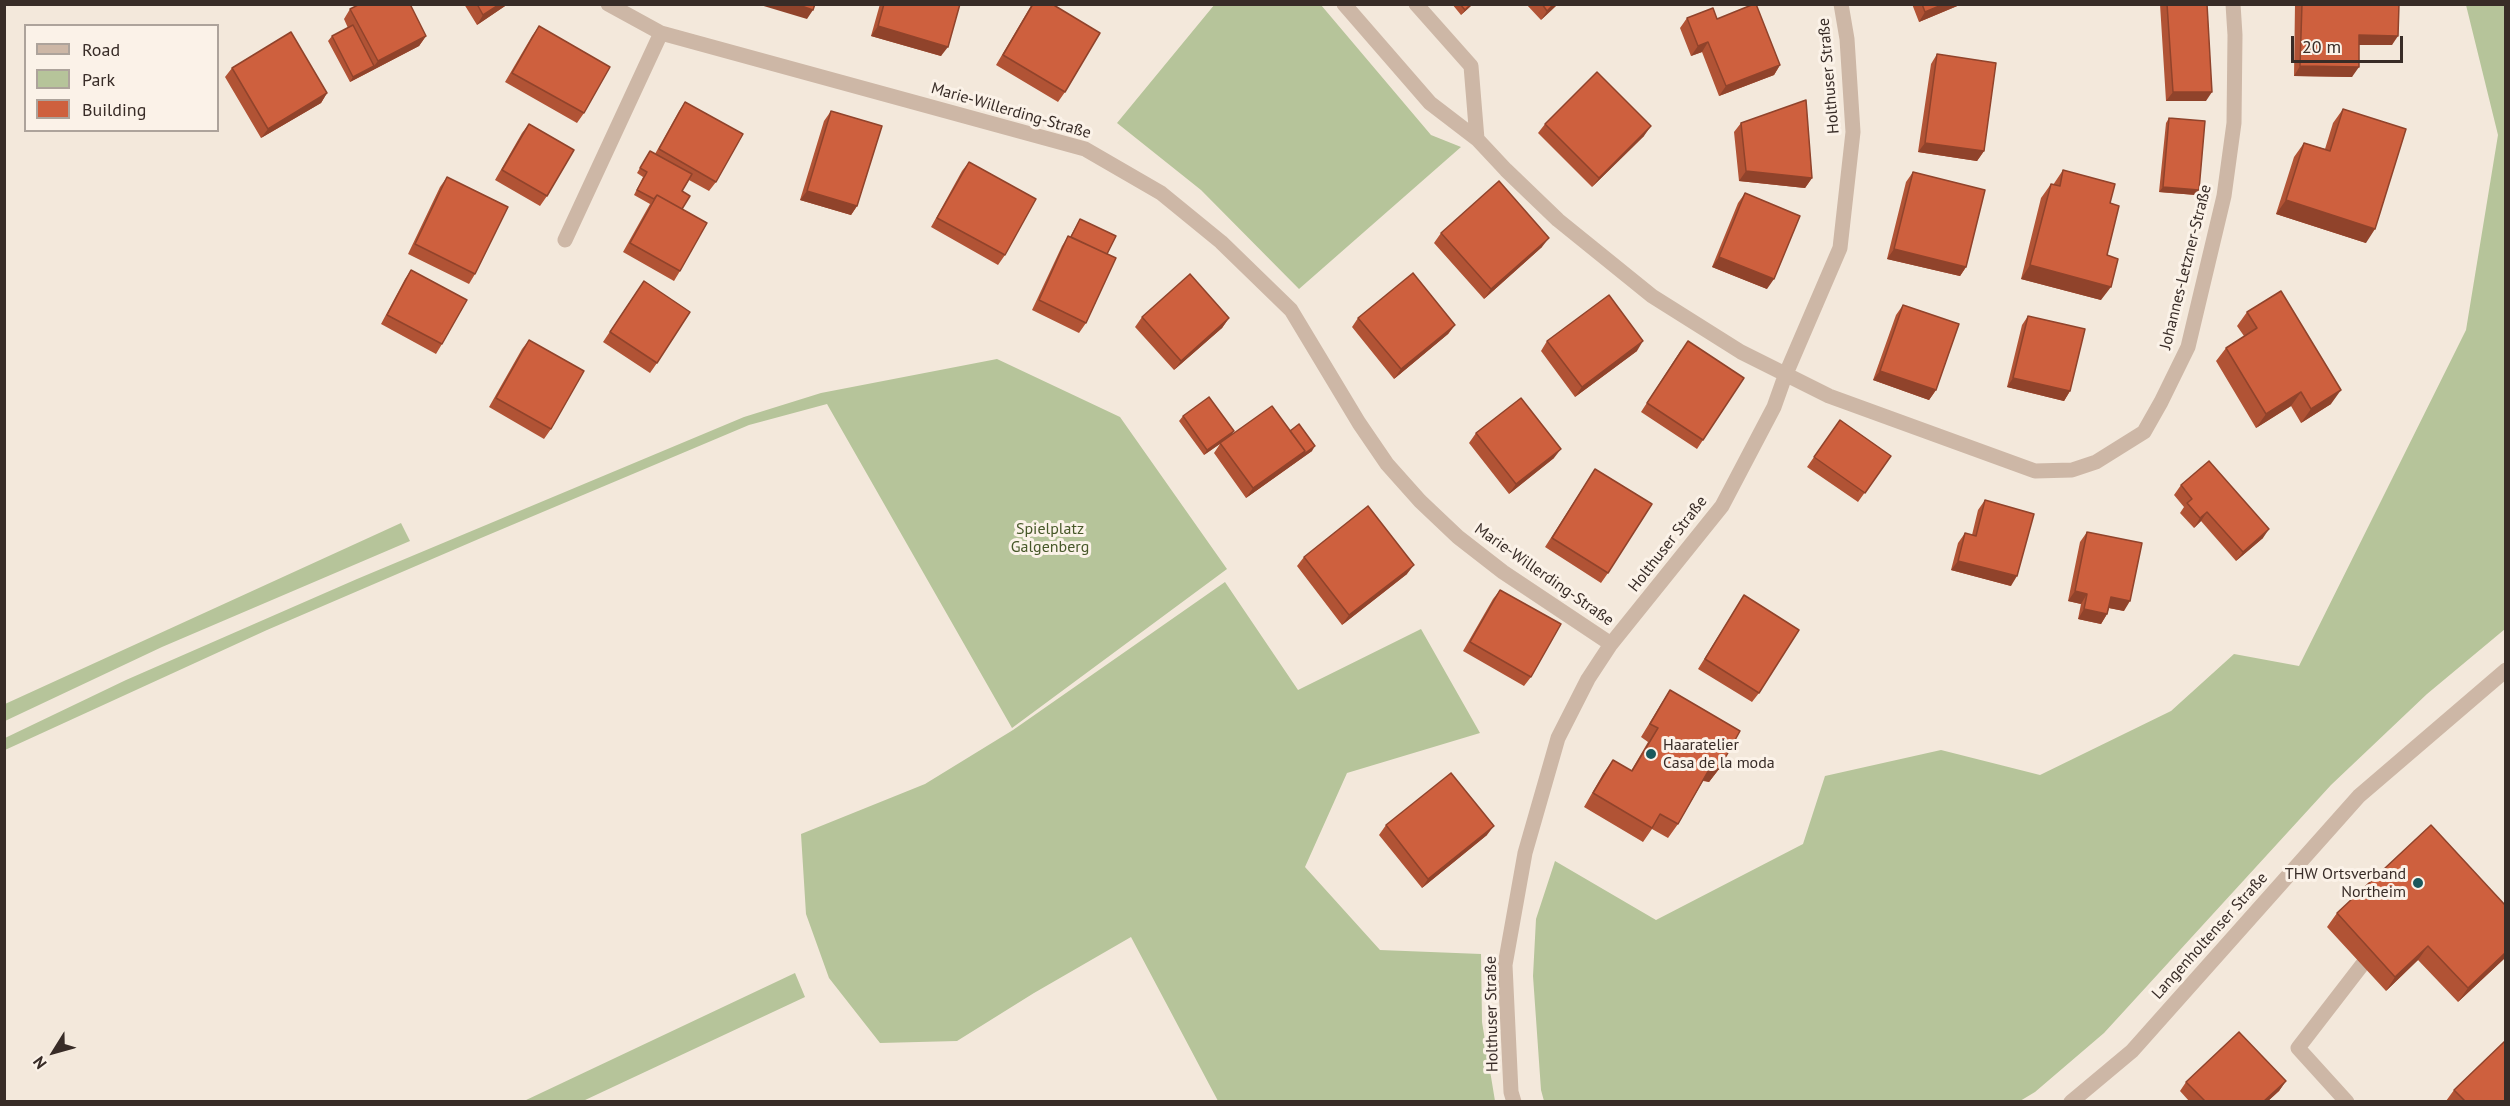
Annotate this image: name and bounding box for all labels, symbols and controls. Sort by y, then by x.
street label: Holthuser Straße [1814,17,1844,135]
legend [24,24,219,132]
scale bar [2294,24,2406,62]
text: 20 m [2302,35,2341,58]
text: Road [82,38,120,61]
text: Park [82,68,115,91]
street label: Marie-Willerding-Straße [929,79,1093,143]
text: Building [82,98,146,121]
street label: Johannes-Letzner-Straße [2156,183,2216,351]
street label: Holthuser Straße [1625,492,1711,596]
park label: Spielplatz Galgenberg [1011,519,1089,557]
street label: Marie-Willerding-Straße [1471,520,1617,630]
place label: Haaratelier Casa de la moda [1663,735,1775,773]
marker: Haaratelier Casa de la moda [1644,747,1658,761]
place label: THW Ortsverband Northeim [2285,864,2406,902]
street label: Langenholtenser Straße [2148,869,2272,1003]
marker: THW Ortsverband Northeim [2411,876,2425,890]
street label: Holthuser Straße [1481,956,1503,1072]
north arrow [24,1022,84,1082]
text: N [28,1053,51,1073]

